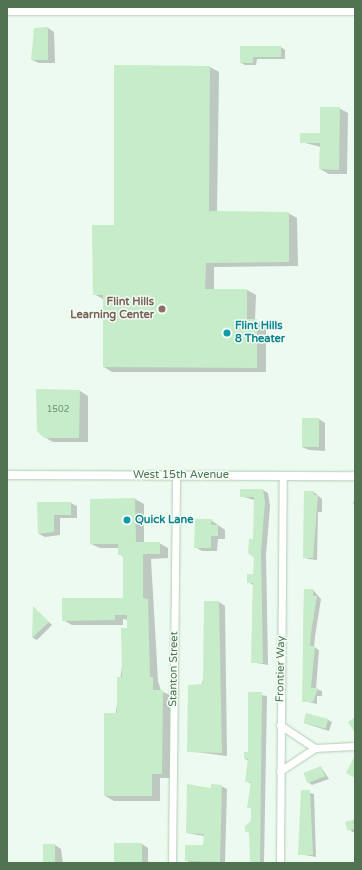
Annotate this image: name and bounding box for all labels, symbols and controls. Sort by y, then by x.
place label: Flint Hills Learning Center [70,296,154,322]
marker: Flint Hills Learning Center [157,304,167,314]
place label: Flint Hills 8 Theater [235,320,285,346]
marker: Flint Hills 8 Theater [222,328,232,338]
house number: 1502 [47,405,69,415]
street label: West 15th Avenue [133,468,229,482]
place label: Quick Lane [135,513,193,527]
marker: Quick Lane [122,515,132,525]
street label: Stanton Street [167,631,181,707]
street label: Frontier Way [274,636,288,702]

